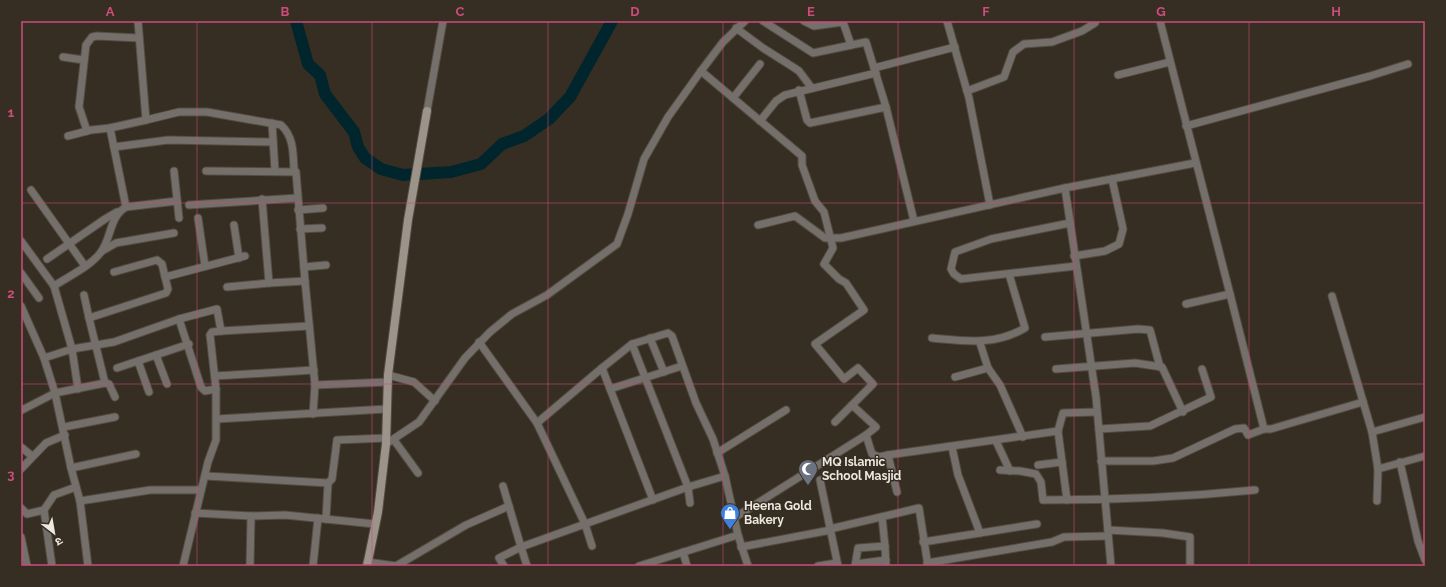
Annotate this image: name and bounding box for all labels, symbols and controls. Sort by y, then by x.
text: A [106,4,115,19]
text: B [281,4,290,19]
text: C [456,4,465,19]
text: D [630,4,640,19]
text: E [807,4,815,19]
text: F [982,4,990,19]
text: G [1156,4,1166,19]
text: H [1331,4,1341,19]
text: 1 [8,105,15,120]
text: 2 [7,286,15,301]
place label: MQ Islamic School Masjid [822,455,902,483]
mosque icon: MQ Islamic School Masjid [797,458,819,486]
text: 3 [7,467,15,482]
place label: Heena Gold Bakery [744,499,812,527]
shop icon: Heena Gold Bakery [719,502,741,530]
north arrow [34,513,74,553]
text: उ [52,534,65,549]

